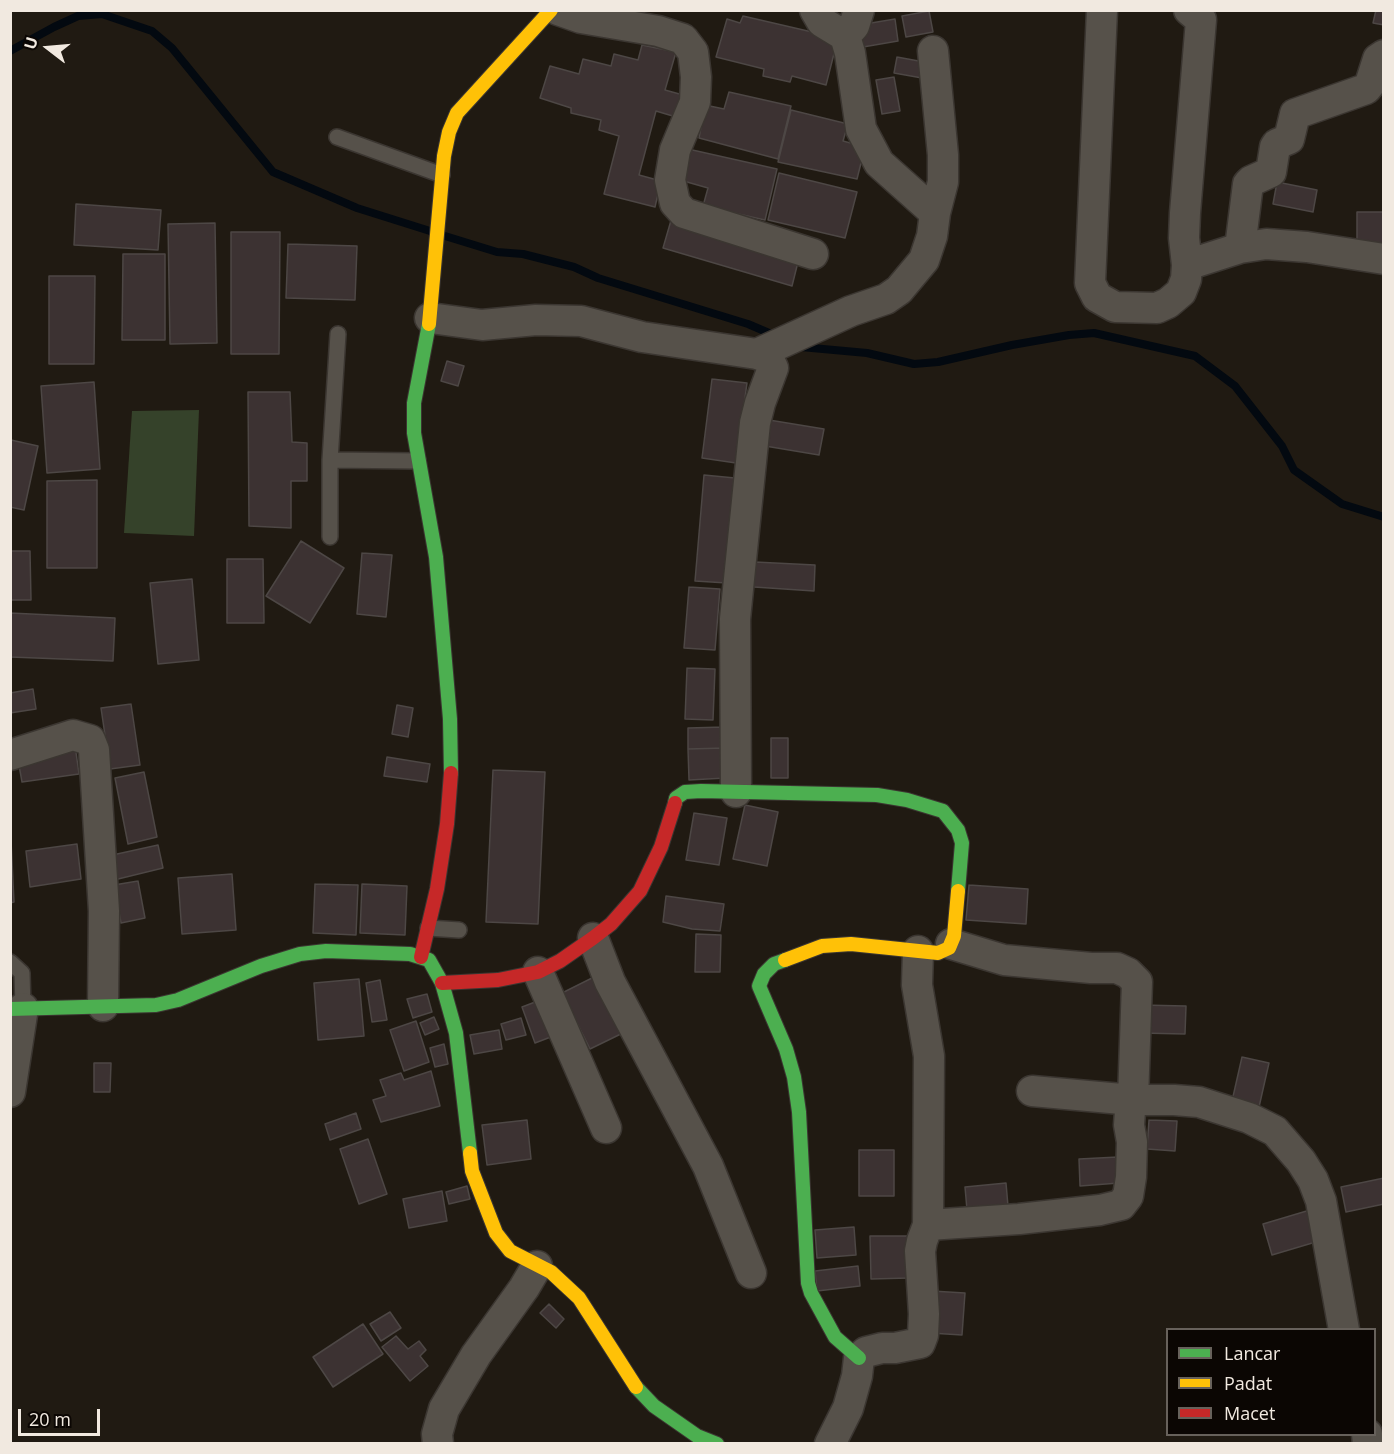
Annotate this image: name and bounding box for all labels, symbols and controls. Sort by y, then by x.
north arrow [18,18,78,78]
text: U [18,34,43,52]
legend [1166,1328,1376,1436]
text: Lancar [1224,1341,1280,1365]
text: Padat [1224,1371,1272,1395]
scale bar [21,1397,104,1435]
text: Macet [1224,1401,1275,1425]
text: 20 m [29,1407,71,1431]

